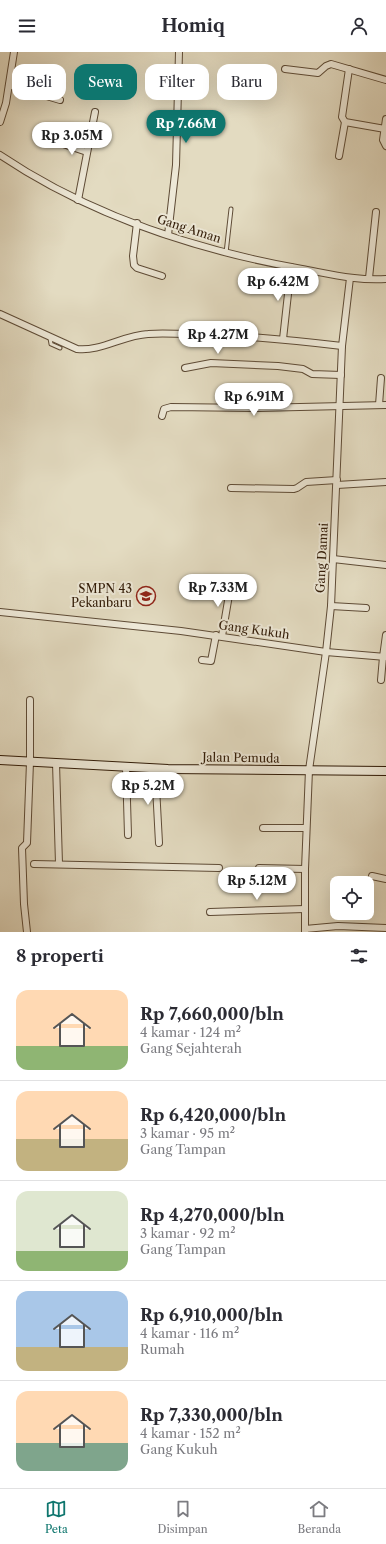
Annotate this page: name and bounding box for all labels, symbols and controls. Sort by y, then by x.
icon: menu [16,15,38,37]
text: Homiq [161,15,225,37]
icon: person [348,15,370,37]
chip: Beli [12,64,66,100]
chip: Sewa [74,64,137,100]
chip: Filter [145,64,209,100]
chip: Baru [217,64,277,100]
pin: Rp 7.66M [145,110,227,144]
text: Rp 7.66M [156,115,216,131]
pin: Rp 3.05M [31,122,113,156]
text: Rp 3.05M [41,127,103,143]
street label: Gang Aman [155,211,224,246]
pin: Rp 6.42M [237,268,319,302]
text: Rp 6.42M [247,273,309,289]
pin: Rp 4.27M [177,321,259,355]
text: Rp 4.27M [187,326,249,342]
pin: Rp 6.91M [213,383,295,417]
text: Rp 6.91M [224,388,284,404]
street label: Gang Damai [312,522,331,593]
pin: Rp 7.33M [177,574,259,608]
text: Rp 7.33M [188,579,248,595]
place label: SMPN 43 Pekanbaru [71,581,133,610]
school or university icon: SMPN 43 Pekanbaru [135,585,157,607]
street label: Gang Kukuh [218,617,291,642]
street label: Jalan Pemuda [200,749,281,766]
pin: Rp 5.2M [111,772,185,806]
text: Rp 5.2M [121,777,175,793]
pin: Rp 5.12M [216,867,298,901]
text: Rp 5.12M [227,872,287,888]
map controls [330,876,374,920]
button: locate [330,876,374,920]
icon: filters [348,945,370,967]
text: 8 properti [16,946,104,966]
text: Rp 7,660,000/bln [140,1004,284,1024]
icon: home [48,1006,96,1054]
text: 4 kamar · 124 m² [140,1024,241,1040]
text: Gang Sejahterah [140,1040,242,1056]
text: Rp 6,420,000/bln [140,1105,286,1125]
icon: home [48,1107,96,1155]
text: 3 kamar · 95 m² [140,1125,235,1141]
text: Gang Tampan [140,1141,226,1157]
text: Rp 4,270,000/bln [140,1205,285,1225]
icon: home [48,1207,96,1255]
text: 3 kamar · 92 m² [140,1225,235,1241]
text: Gang Tampan [140,1241,226,1257]
text: Rp 6,910,000/bln [140,1305,283,1325]
icon: home [48,1307,96,1355]
text: 4 kamar · 116 m² [140,1325,239,1341]
text: Rumah [140,1341,185,1357]
text: Rp 7,330,000/bln [140,1405,283,1425]
icon: home [48,1407,96,1455]
text: 4 kamar · 152 m² [140,1425,241,1441]
text: Gang Kukuh [140,1441,218,1457]
tab: Peta [45,1498,68,1536]
tab: Disimpan [158,1498,208,1536]
tab: Beranda [297,1498,341,1536]

